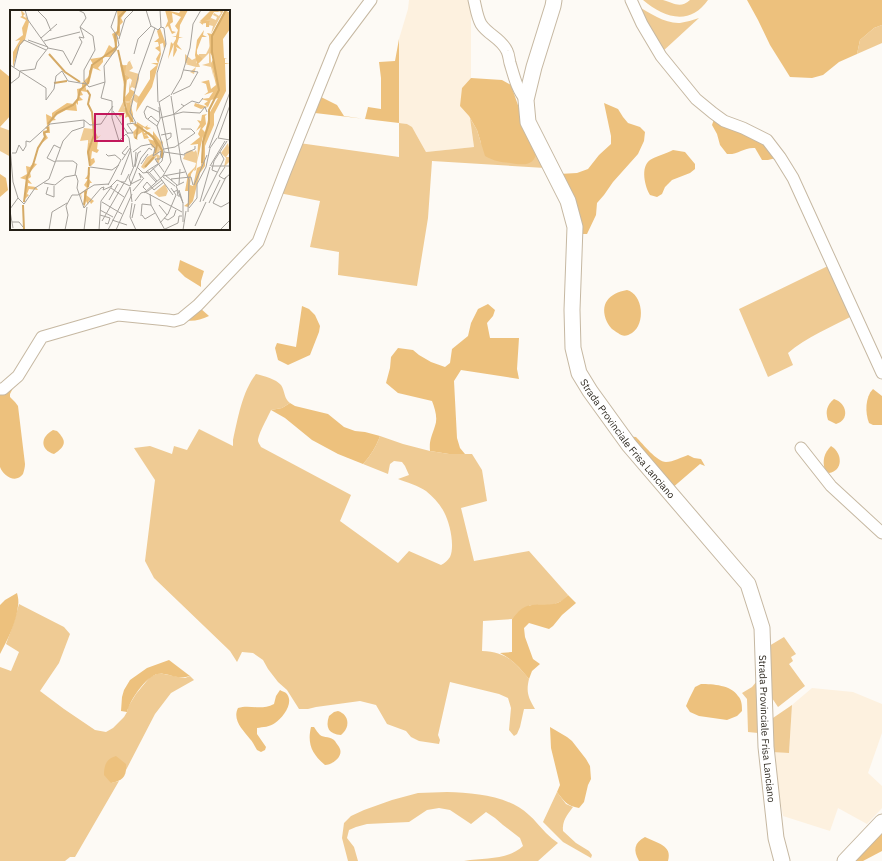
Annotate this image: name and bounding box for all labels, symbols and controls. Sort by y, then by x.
inset map [10,10,230,230]
street label: Strada Provinciale Frisa Lanciano [578,376,678,501]
street label: Strada Provinciale Frisa Lanciano [756,655,779,804]

